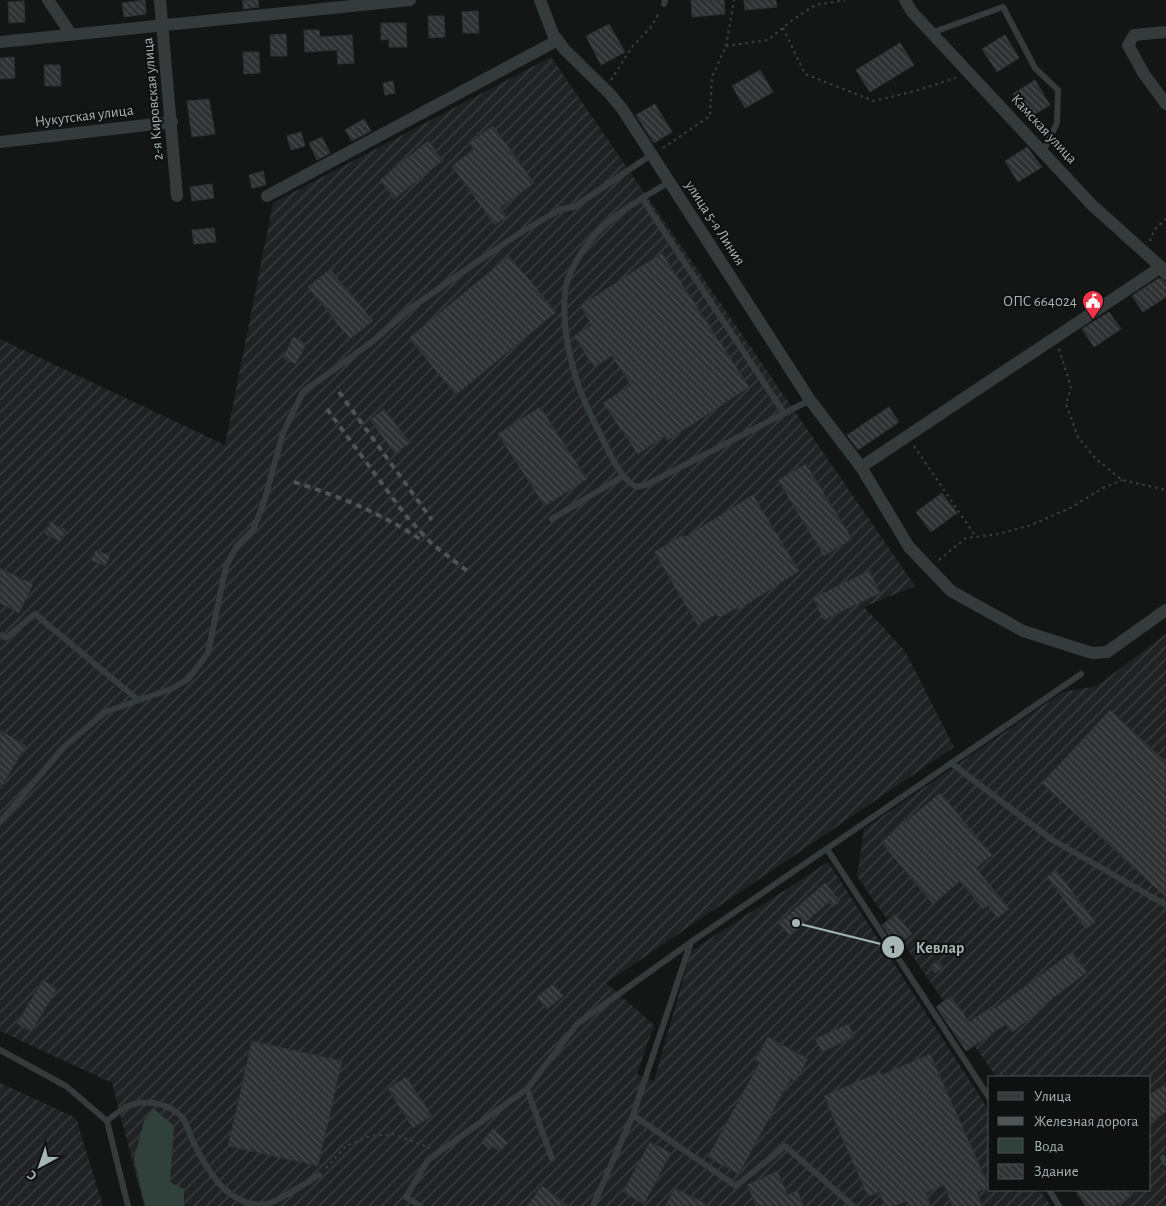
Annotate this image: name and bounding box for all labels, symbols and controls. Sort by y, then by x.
street label: 2-я Кировская улица [140,37,166,161]
street label: Камская улица [1008,91,1080,167]
street label: Нукутская улица [34,102,134,130]
street label: улица 5-я Линия [682,177,748,268]
public building icon: ОПС 664024 [1081,289,1105,320]
place label: ОПС 664024 [1003,294,1077,309]
callout: Кевлар [880,932,974,963]
text: Кевлар [916,940,964,956]
text: 1 [890,941,896,956]
legend [988,1076,1151,1191]
text: Улица [1034,1089,1071,1104]
text: Железная дорога [1034,1114,1139,1129]
text: Вода [1034,1139,1064,1154]
north arrow [15,1141,65,1191]
text: Здание [1034,1164,1079,1179]
text: С [25,1167,40,1183]

